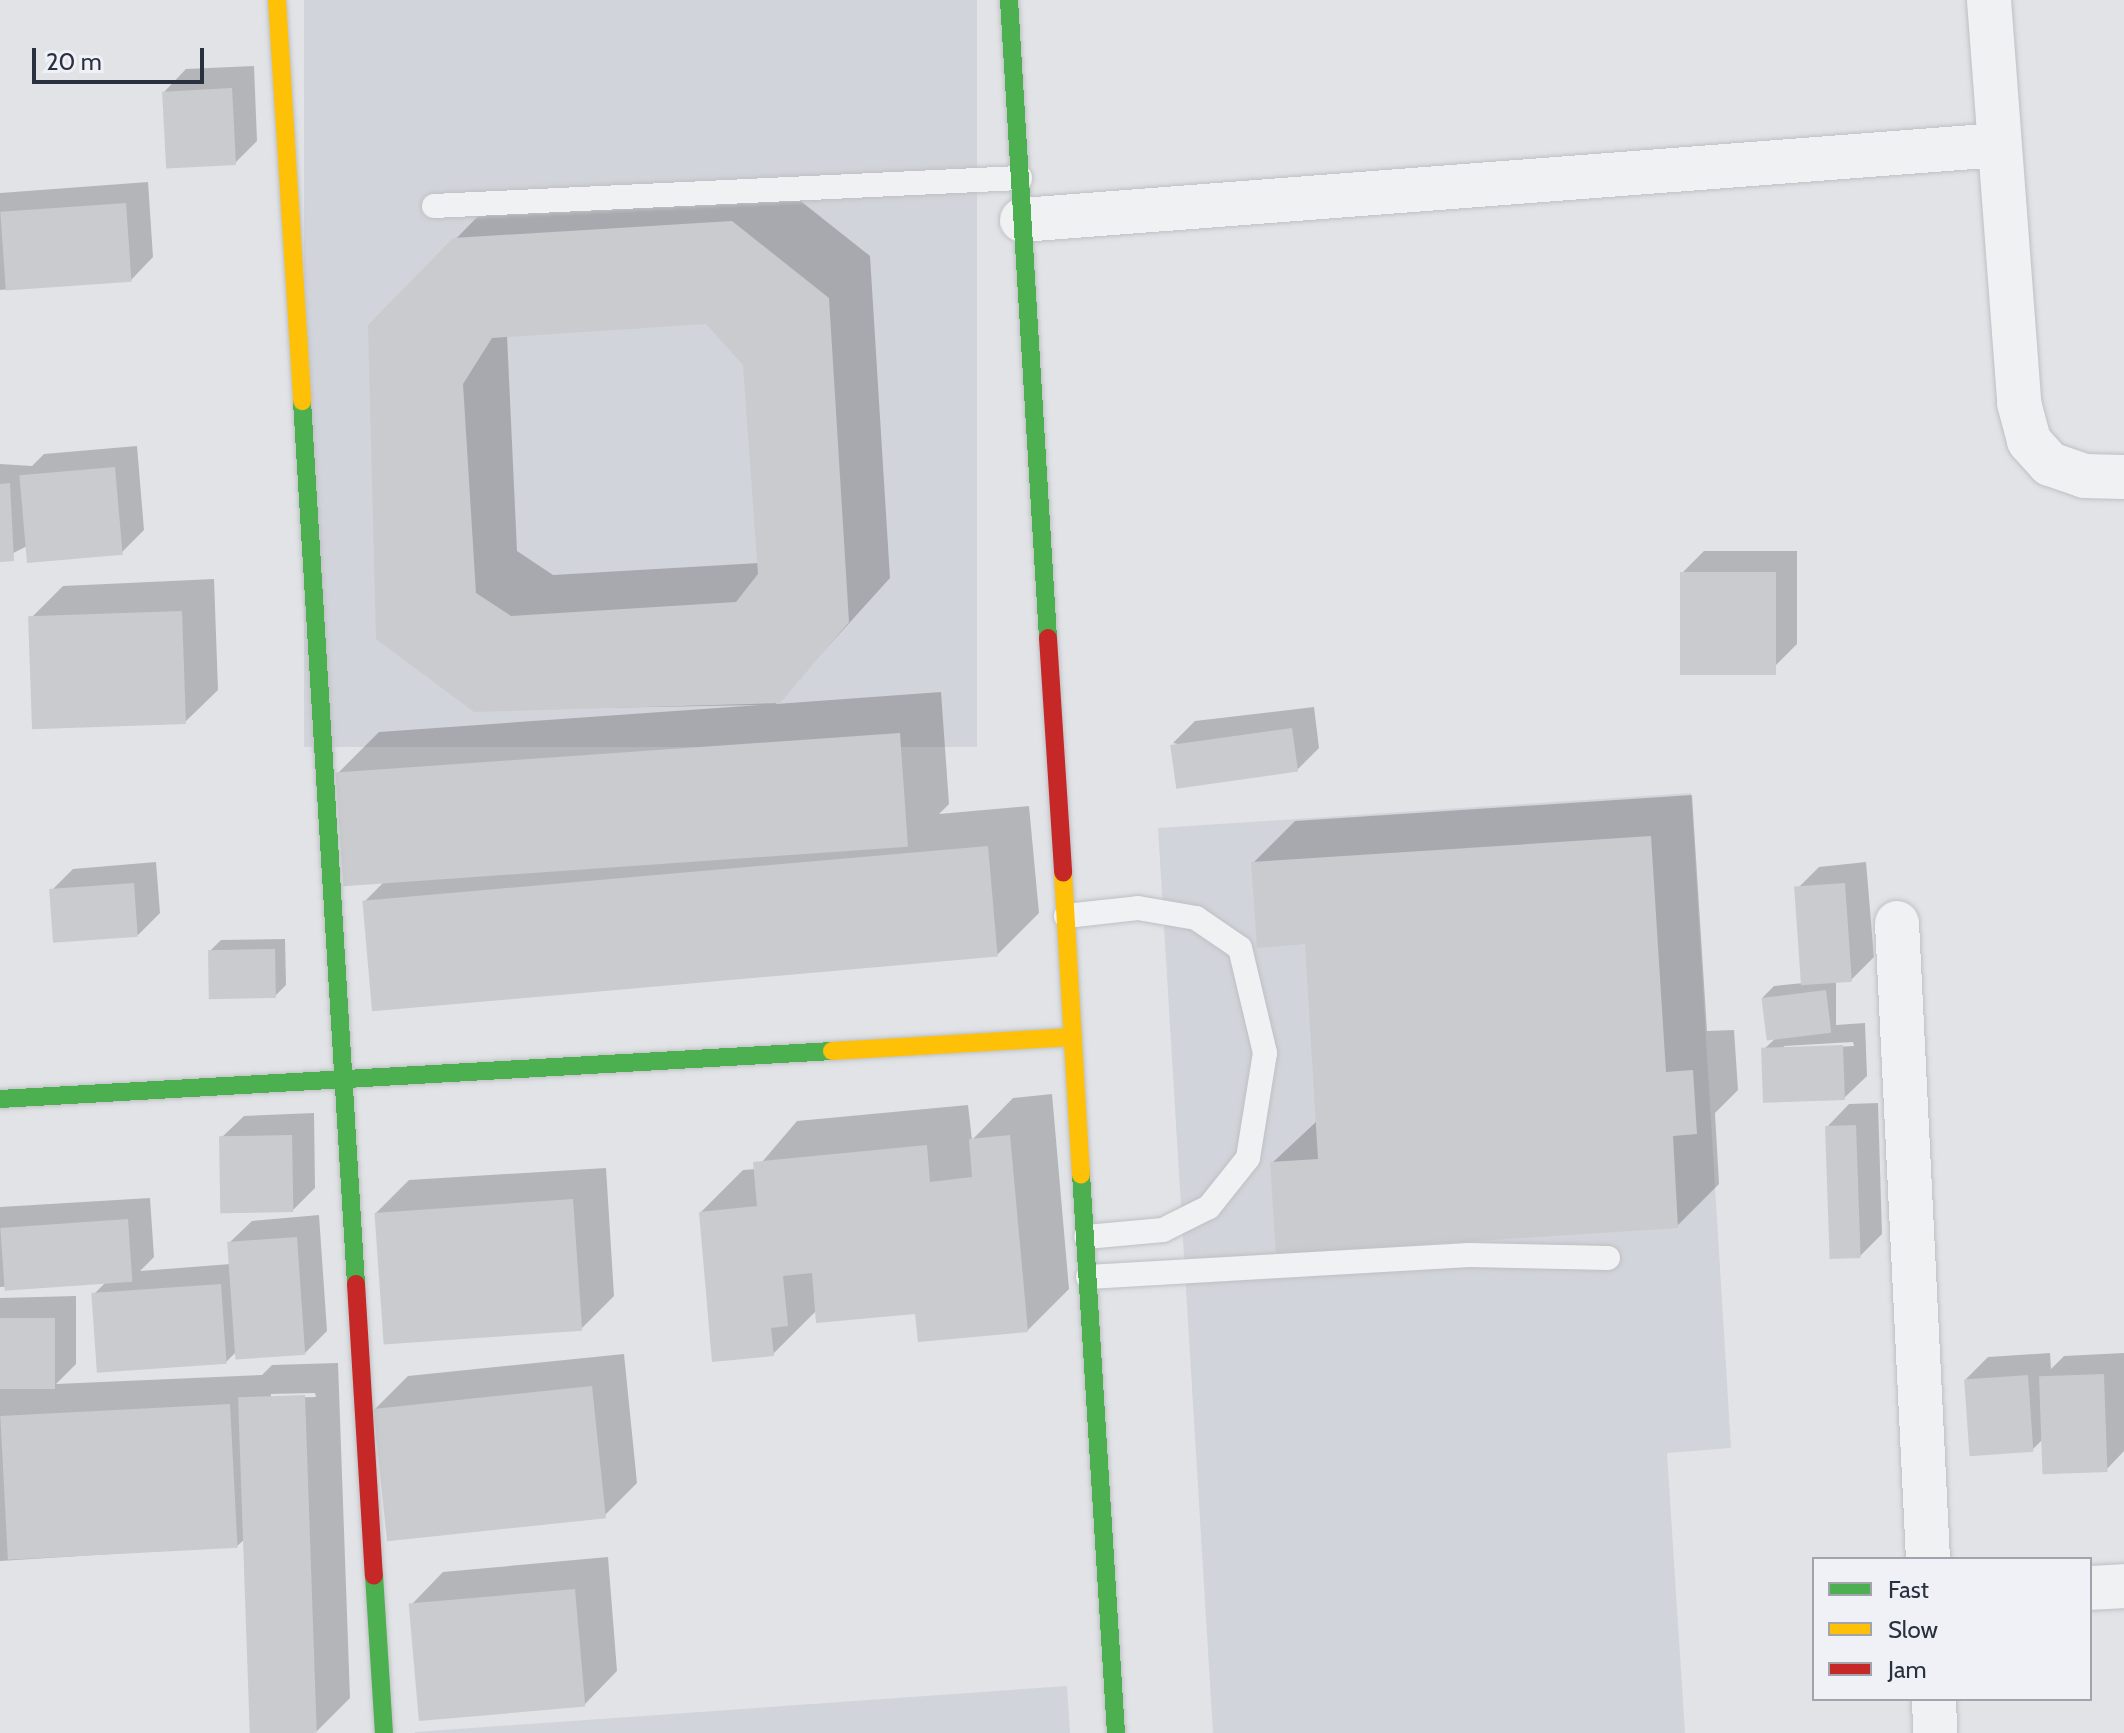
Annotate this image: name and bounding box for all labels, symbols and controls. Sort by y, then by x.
scale bar [36,32,208,82]
text: 20 m [46,47,102,76]
legend [1812,1557,2092,1701]
text: Fast [1888,1575,1929,1604]
text: Slow [1888,1615,1938,1644]
text: Jam [1888,1655,1926,1684]

